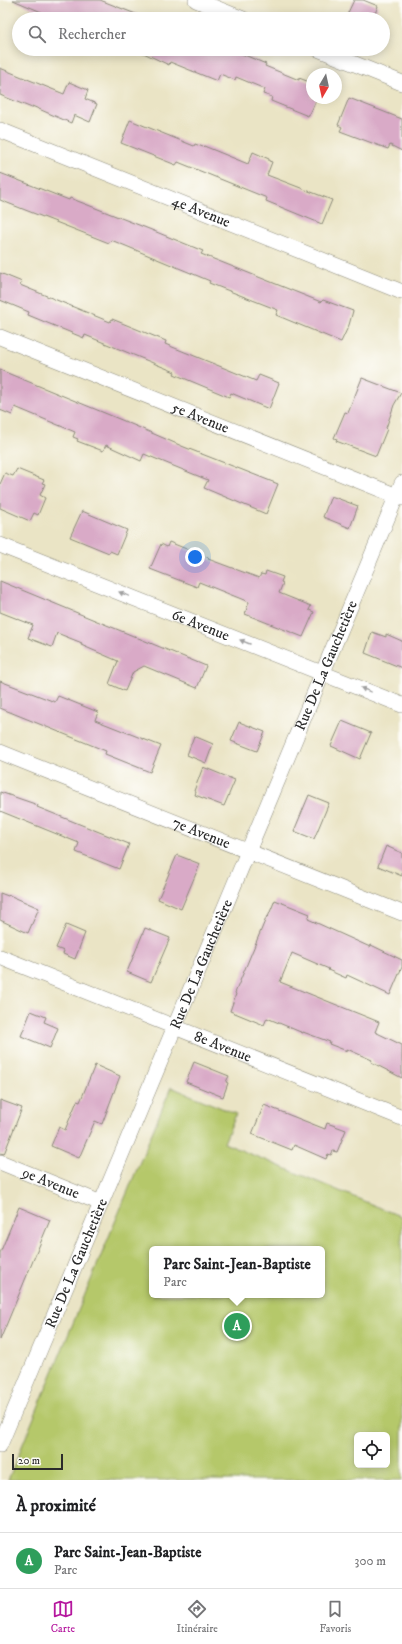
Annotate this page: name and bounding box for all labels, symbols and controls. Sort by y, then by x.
search box [12,12,390,56]
icon: search [26,23,48,45]
text: Rechercher [58,25,126,44]
north arrow [306,68,342,104]
street label: 4e Avenue [169,191,233,231]
street label: 5e Avenue [169,397,232,437]
your location [185,547,205,567]
one-way arrow [119,591,130,597]
street label: Rue De La Gauchetière [290,598,361,733]
street label: 6e Avenue [169,605,232,645]
one-way arrow [240,639,251,645]
one-way arrow [360,687,371,693]
street label: 7e Avenue [170,813,233,853]
street label: Rue De La Gauchetière [165,896,236,1032]
street label: 8e Avenue [191,1026,254,1066]
street label: 9e Avenue [19,1162,82,1203]
street label: Rue De La Gauchetière [40,1195,112,1331]
popup [149,1246,325,1298]
text: Parc Saint-Jean-Baptiste [163,1255,311,1274]
text: Parc [163,1274,187,1290]
pin: A [224,1311,250,1341]
map controls [354,1432,390,1468]
button: locate [354,1432,390,1468]
scale bar [12,1452,63,1471]
text: 20 m [18,1454,40,1468]
text: À proximité [16,1495,96,1517]
text: Parc Saint-Jean-Baptiste [54,1543,201,1562]
text: A [25,1553,33,1569]
text: 300 m [355,1553,386,1569]
text: Parc [54,1562,77,1578]
tab: Carte [51,1598,75,1636]
tab: Itinéraire [177,1598,218,1636]
tab: Favoris [319,1598,351,1636]

